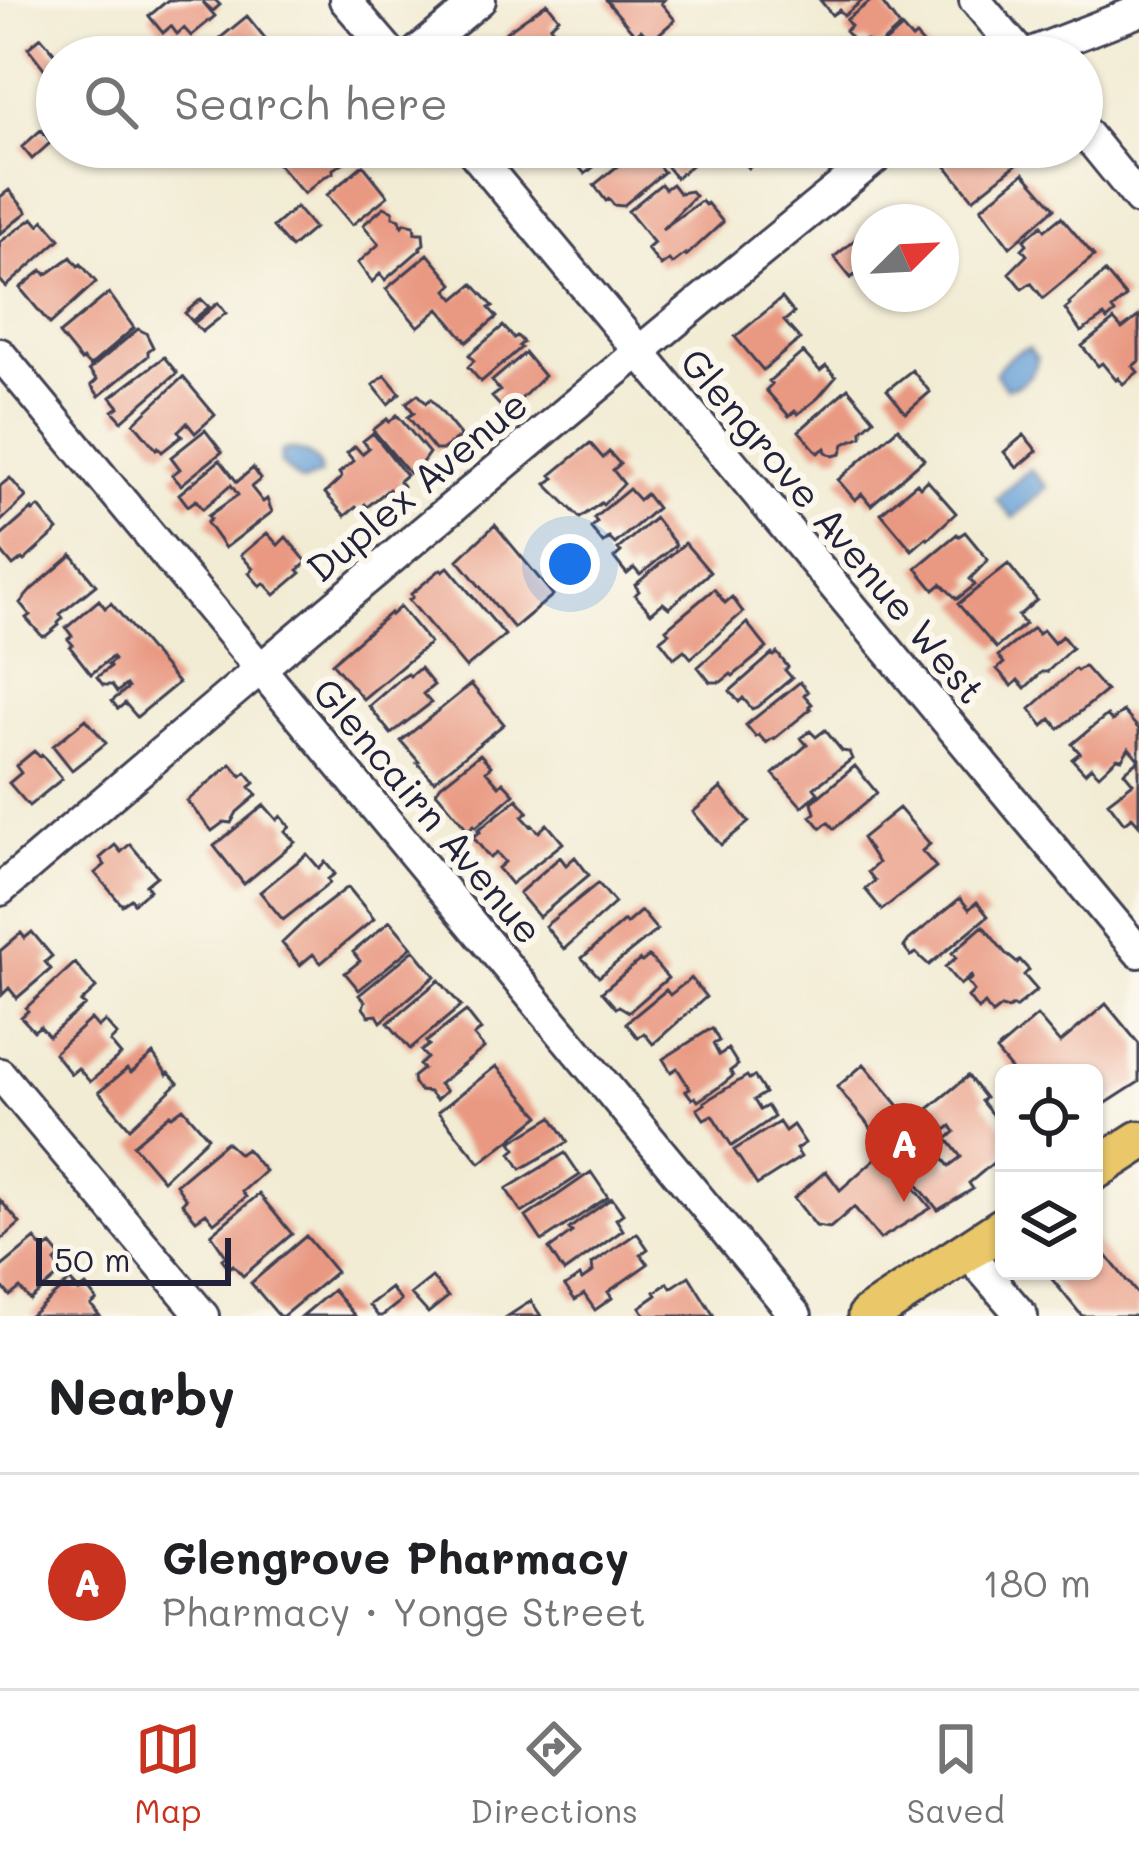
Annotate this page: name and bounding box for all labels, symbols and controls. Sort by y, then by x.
search box [36,36,1103,168]
icon: search [78,69,144,135]
text: Search here [174,73,448,131]
north arrow [851,204,959,312]
street label: Glengrove Avenue West [669,337,998,714]
street label: Duplex Avenue [295,378,537,592]
your location [540,534,600,594]
street label: Glencairn Avenue [303,666,555,954]
map controls [995,1064,1103,1280]
button: locate [995,1064,1103,1172]
pin: A [865,1103,943,1202]
button: layers [995,1172,1103,1280]
scale bar [36,1232,231,1285]
text: 50 m [54,1237,130,1280]
text: Nearby [48,1361,235,1428]
text: Glengrove Pharmacy [162,1527,629,1585]
text: A [73,1556,101,1607]
text: 180 m [982,1556,1091,1607]
text: Pharmacy · Yonge Street [162,1585,646,1636]
tab: Map [134,1716,202,1831]
tab: Directions [470,1716,638,1831]
tab: Saved [907,1716,1005,1831]

